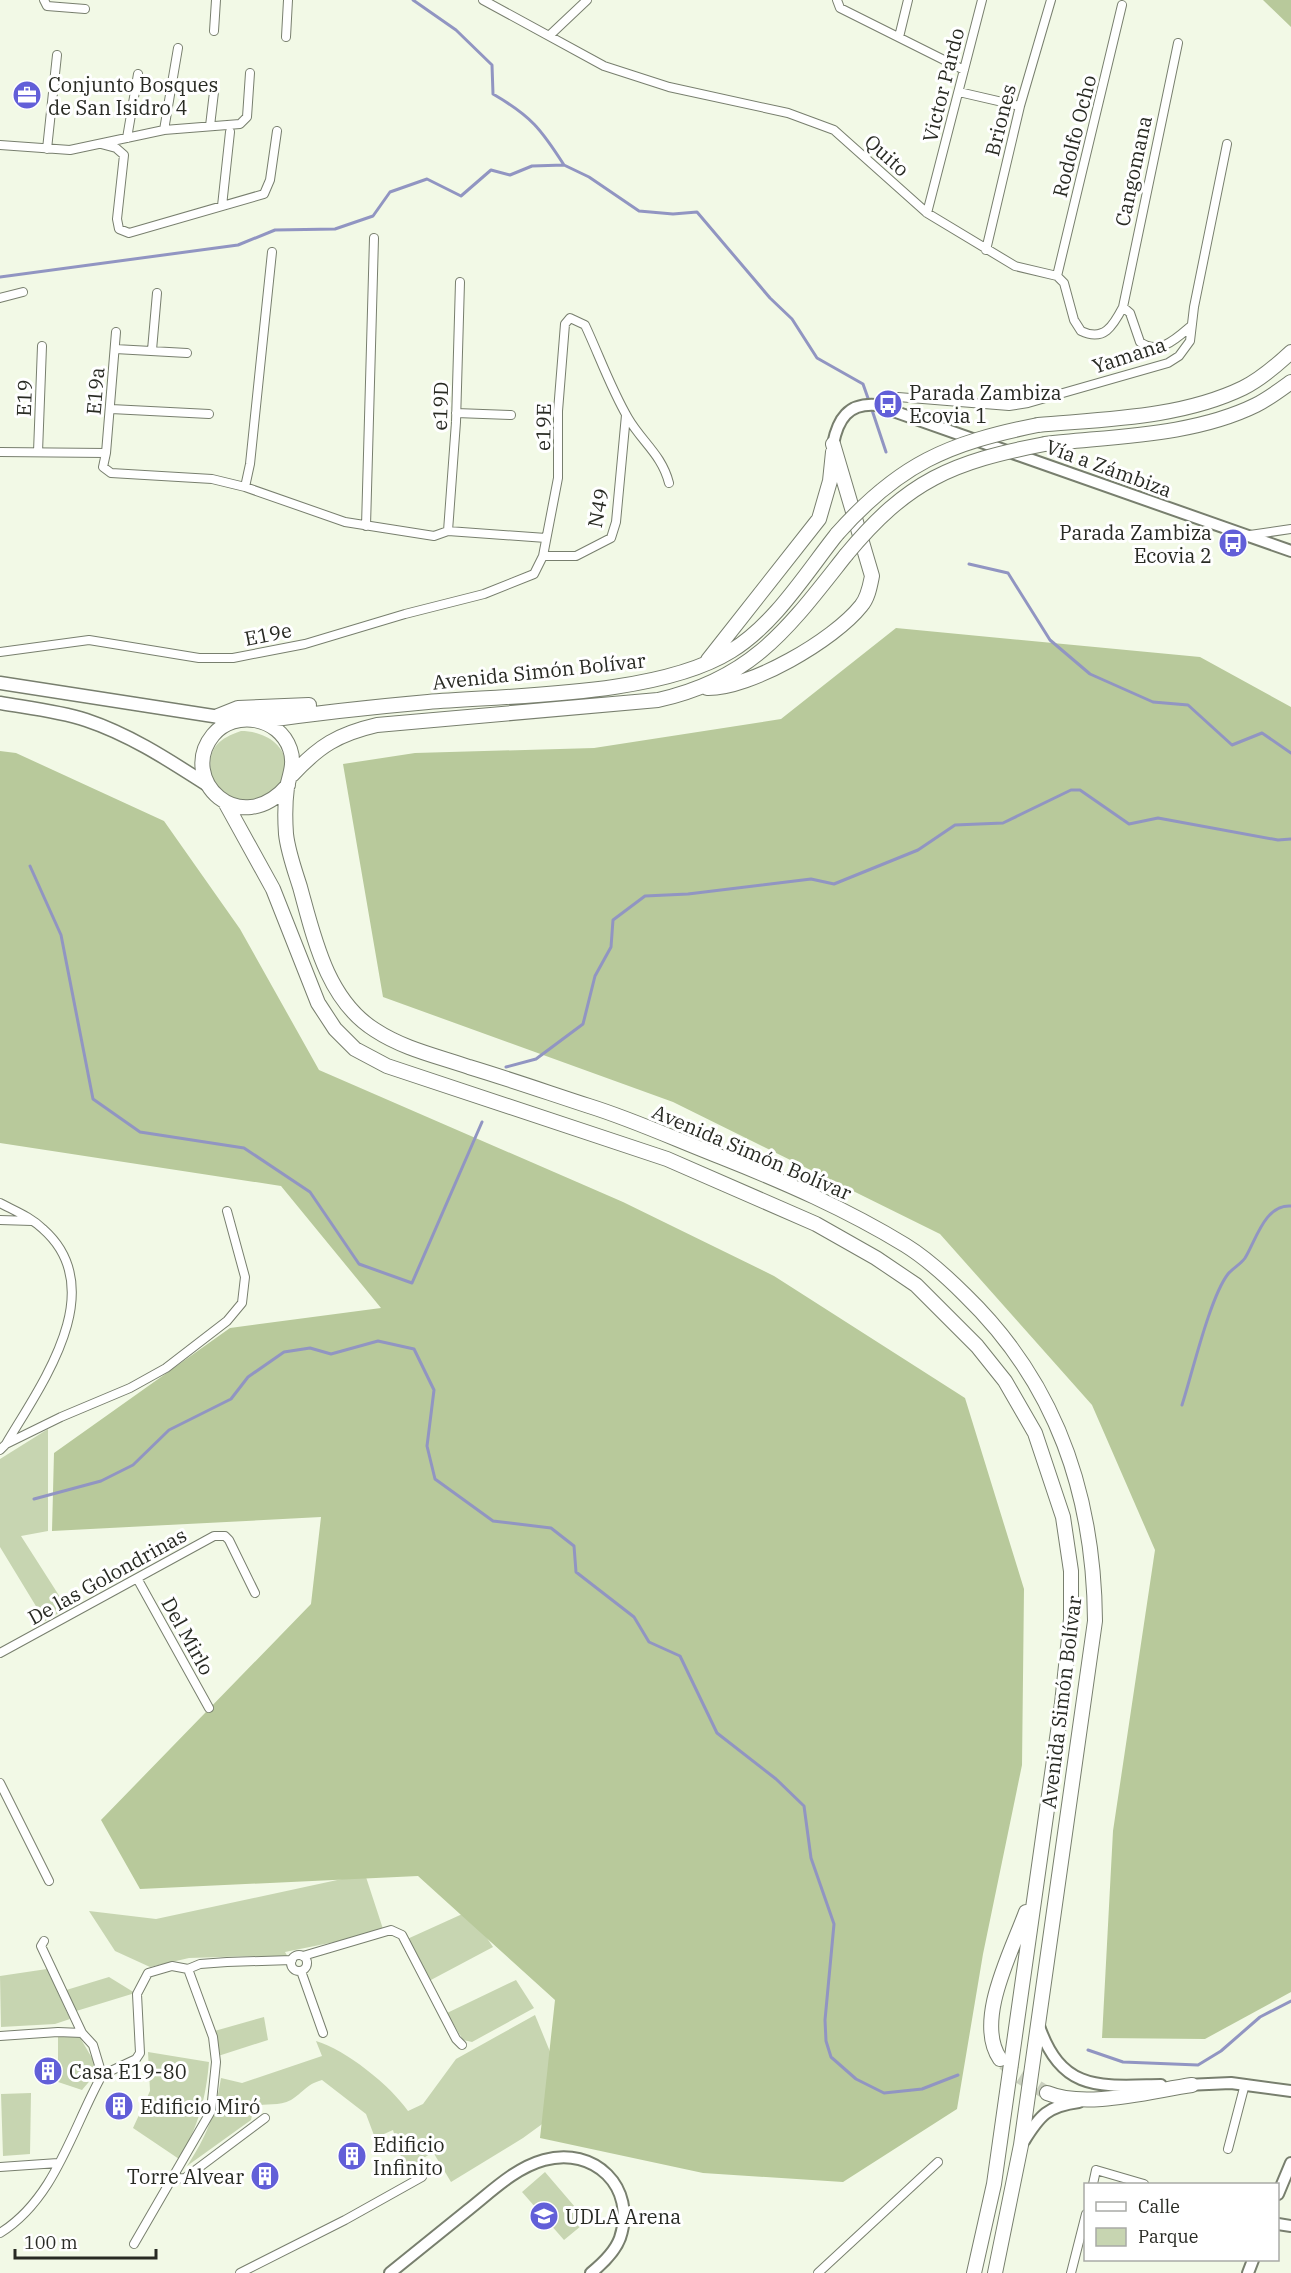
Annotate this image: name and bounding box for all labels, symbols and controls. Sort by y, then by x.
street label: Victor Pardo [916,25,970,145]
place label: Conjunto Bosques de San Isidro 4 [48,71,218,121]
street label: Rodolfo Ocho [1046,72,1102,200]
office icon: Conjunto Bosques de San Isidro 4 [11,79,43,111]
street label: Briones [978,81,1022,159]
street label: Cangomana [1108,113,1158,229]
street label: Quito [859,128,915,182]
street label: Yamana [1089,330,1169,380]
street label: E19a [79,366,111,416]
street label: E19 [10,379,38,417]
place label: Parada Zambiza Ecovia 1 [909,379,1062,429]
street label: e19D [426,381,454,431]
bus stop icon: Parada Zambiza Ecovia 1 [872,388,904,420]
street label: e19E [529,403,557,451]
street label: Vía a Zámbiza [1042,433,1176,503]
street label: N49 [581,486,615,530]
place label: Parada Zambiza Ecovia 2 [1059,519,1212,569]
bus stop icon: Parada Zambiza Ecovia 2 [1217,527,1249,559]
street label: E19e [242,616,294,652]
street label: Avenida Simón Bolívar [431,646,647,696]
street label: Avenida Simón Bolívar [648,1098,856,1206]
street label: De las Golondrinas [23,1521,191,1631]
street label: Del Mirlo [155,1592,221,1680]
street label: Avenida Simón Bolívar [1035,1594,1087,1810]
building icon: Casa E19-80 [32,2055,64,2087]
place label: Casa E19-80 [69,2058,187,2085]
building icon: Edificio Miró [103,2090,135,2122]
place label: Edificio Miró [140,2093,260,2120]
place label: Edificio Infinito [373,2131,445,2181]
building icon: Edificio Infinito [336,2140,368,2172]
building icon: Torre Alvear [249,2160,281,2192]
place label: Torre Alvear [127,2163,244,2190]
legend [1084,2183,1279,2261]
text: Calle [1138,2195,1180,2218]
school or university icon: UDLA Arena [528,2200,560,2232]
place label: UDLA Arena [565,2203,681,2230]
scale bar [15,2222,156,2260]
text: Parque [1138,2225,1198,2248]
text: 100 m [24,2231,78,2254]

